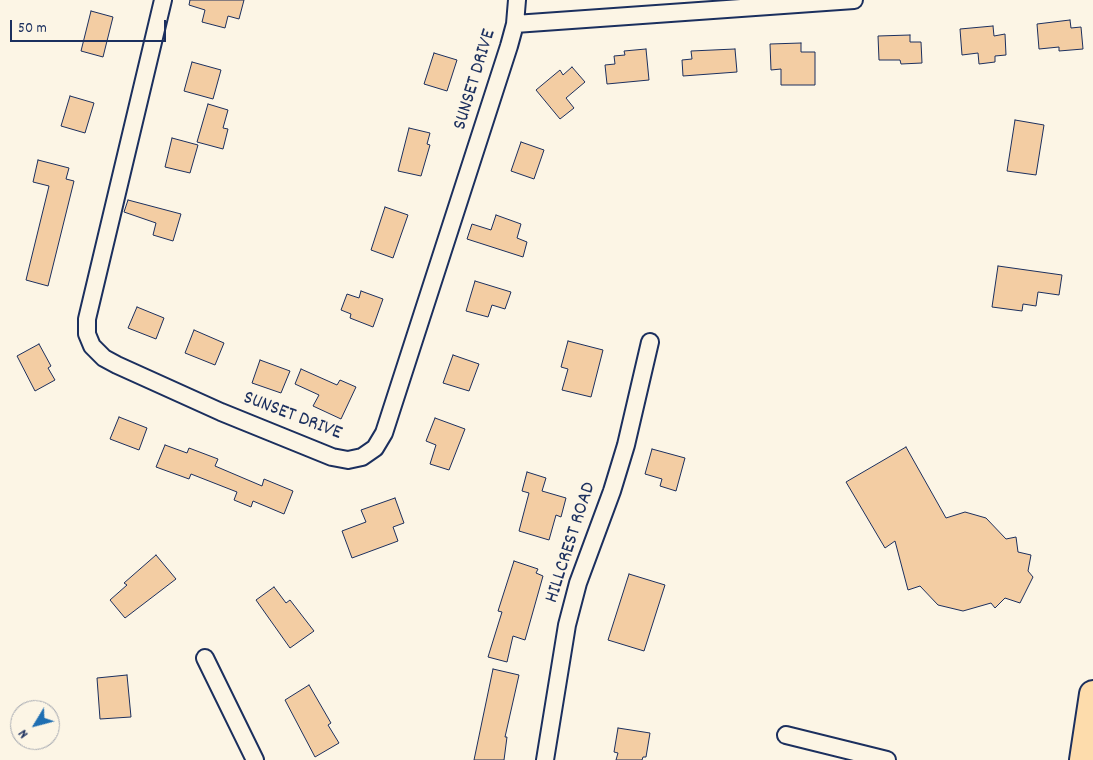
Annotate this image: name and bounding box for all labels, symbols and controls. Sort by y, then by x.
scale bar [12,10,169,42]
text: 50 m [18,18,47,40]
street label: SUNSET DRIVE [449,27,503,133]
street label: SUNSET DRIVE [239,387,345,447]
street label: HILLCREST ROAD [541,480,603,606]
north arrow [10,700,60,750]
text: N [14,725,34,742]

